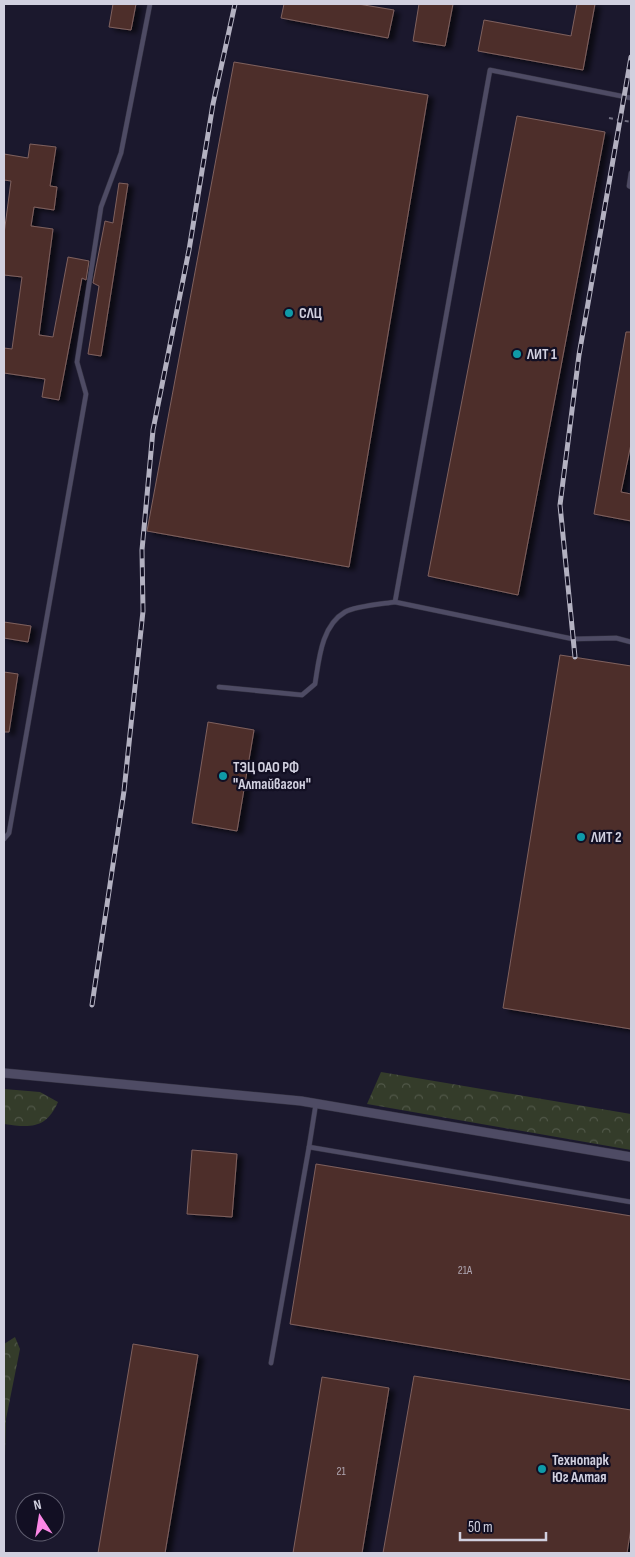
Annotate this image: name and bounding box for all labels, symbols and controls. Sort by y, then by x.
place label: СЛЦ [299,304,322,323]
marker: СЛЦ [283,307,295,319]
place label: ЛИТ 1 [526,345,557,364]
marker: ЛИТ 1 [511,348,523,360]
place label: ТЭЦ ОАО РФ "Алтайвагон" [233,758,311,794]
marker: ТЭЦ ОАО РФ "Алтайвагон" [217,770,229,782]
place label: ЛИТ 2 [590,828,621,847]
marker: ЛИТ 2 [575,831,587,843]
house number: 21А [458,1263,473,1278]
place label: Технопарк Юг Алтая [552,1451,609,1487]
marker: Технопарк Юг Алтая [536,1463,548,1475]
house number: 21 [336,1464,346,1479]
north arrow [15,1492,65,1542]
text: N [32,1496,43,1514]
scale bar [460,1510,546,1542]
text: 50 m [468,1518,493,1537]

